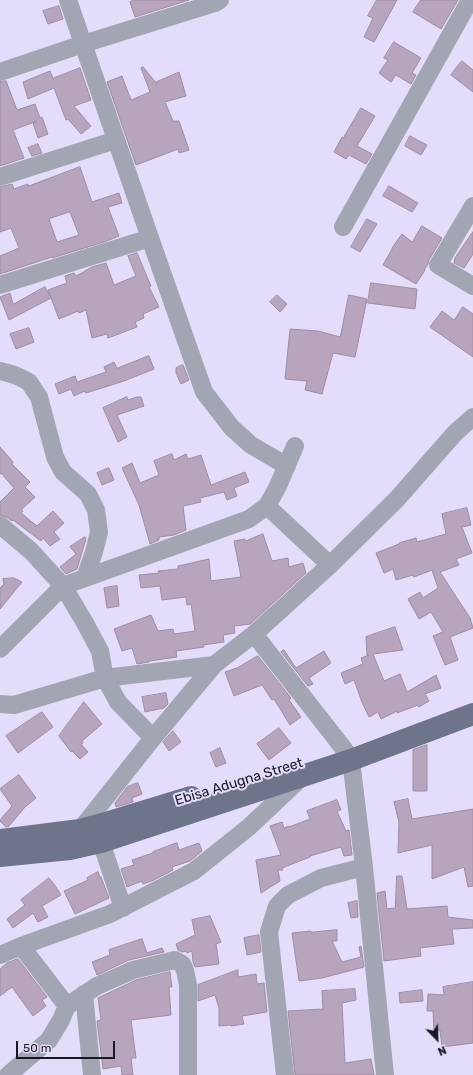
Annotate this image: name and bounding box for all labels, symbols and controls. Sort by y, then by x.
street label: Ebisa Adugna Street [173,755,305,809]
north arrow [417,1019,457,1059]
scale bar [18,1033,117,1059]
text: 50 m [23,1041,51,1055]
text: N [436,1043,448,1058]

